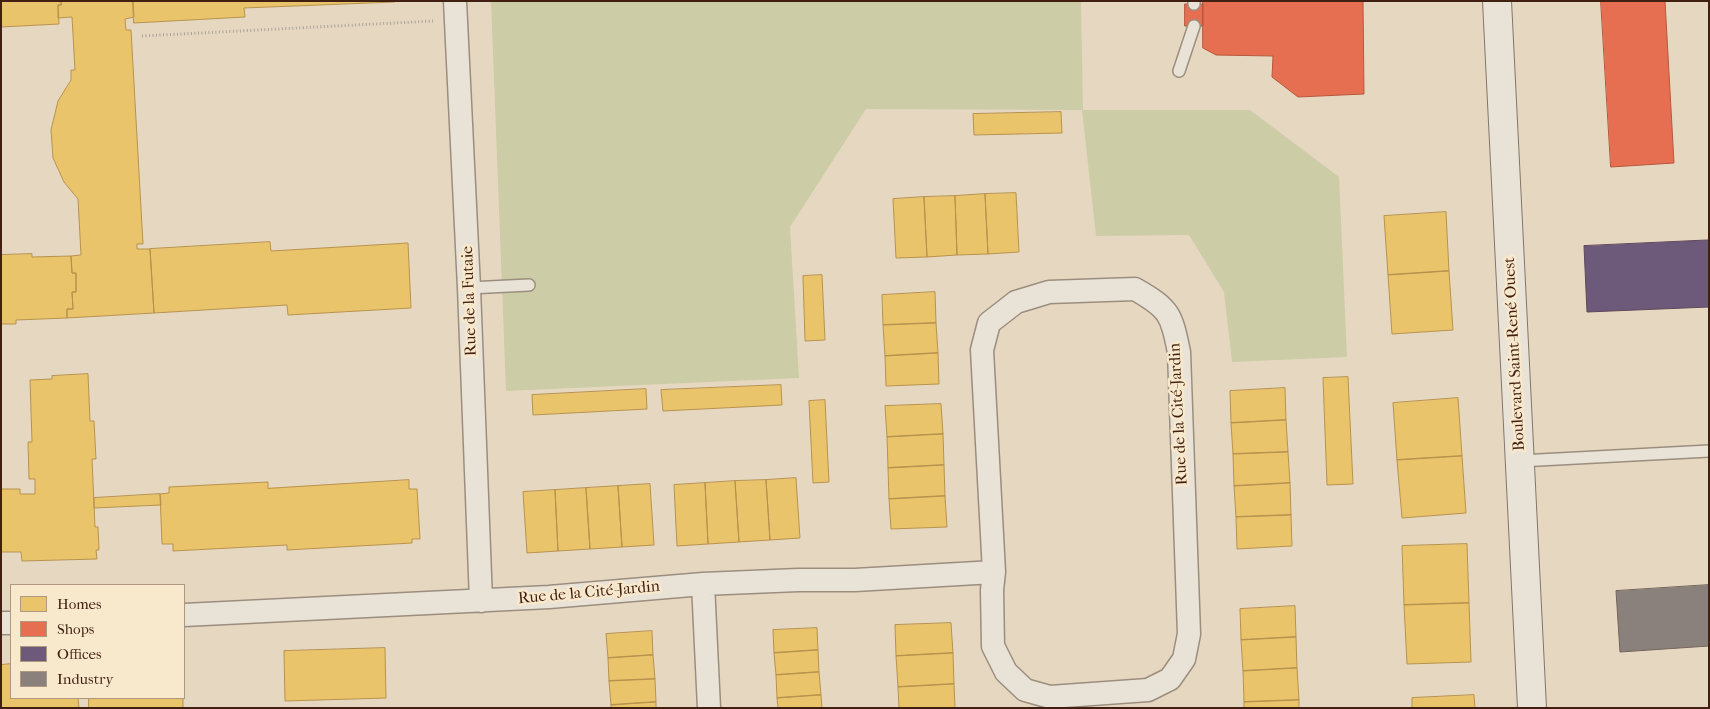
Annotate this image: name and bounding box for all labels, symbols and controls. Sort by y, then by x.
street label: Rue de la Futaie [458,246,482,356]
street label: Boulevard Saint-René Ouest [1500,257,1530,451]
street label: Rue de la Cité-Jardin [1166,342,1192,486]
street label: Rue de la Cité-Jardin [517,577,661,609]
legend [10,584,185,699]
text: Homes [57,595,102,613]
text: Shops [57,620,94,638]
text: Offices [57,645,102,663]
text: Industry [57,670,113,688]

